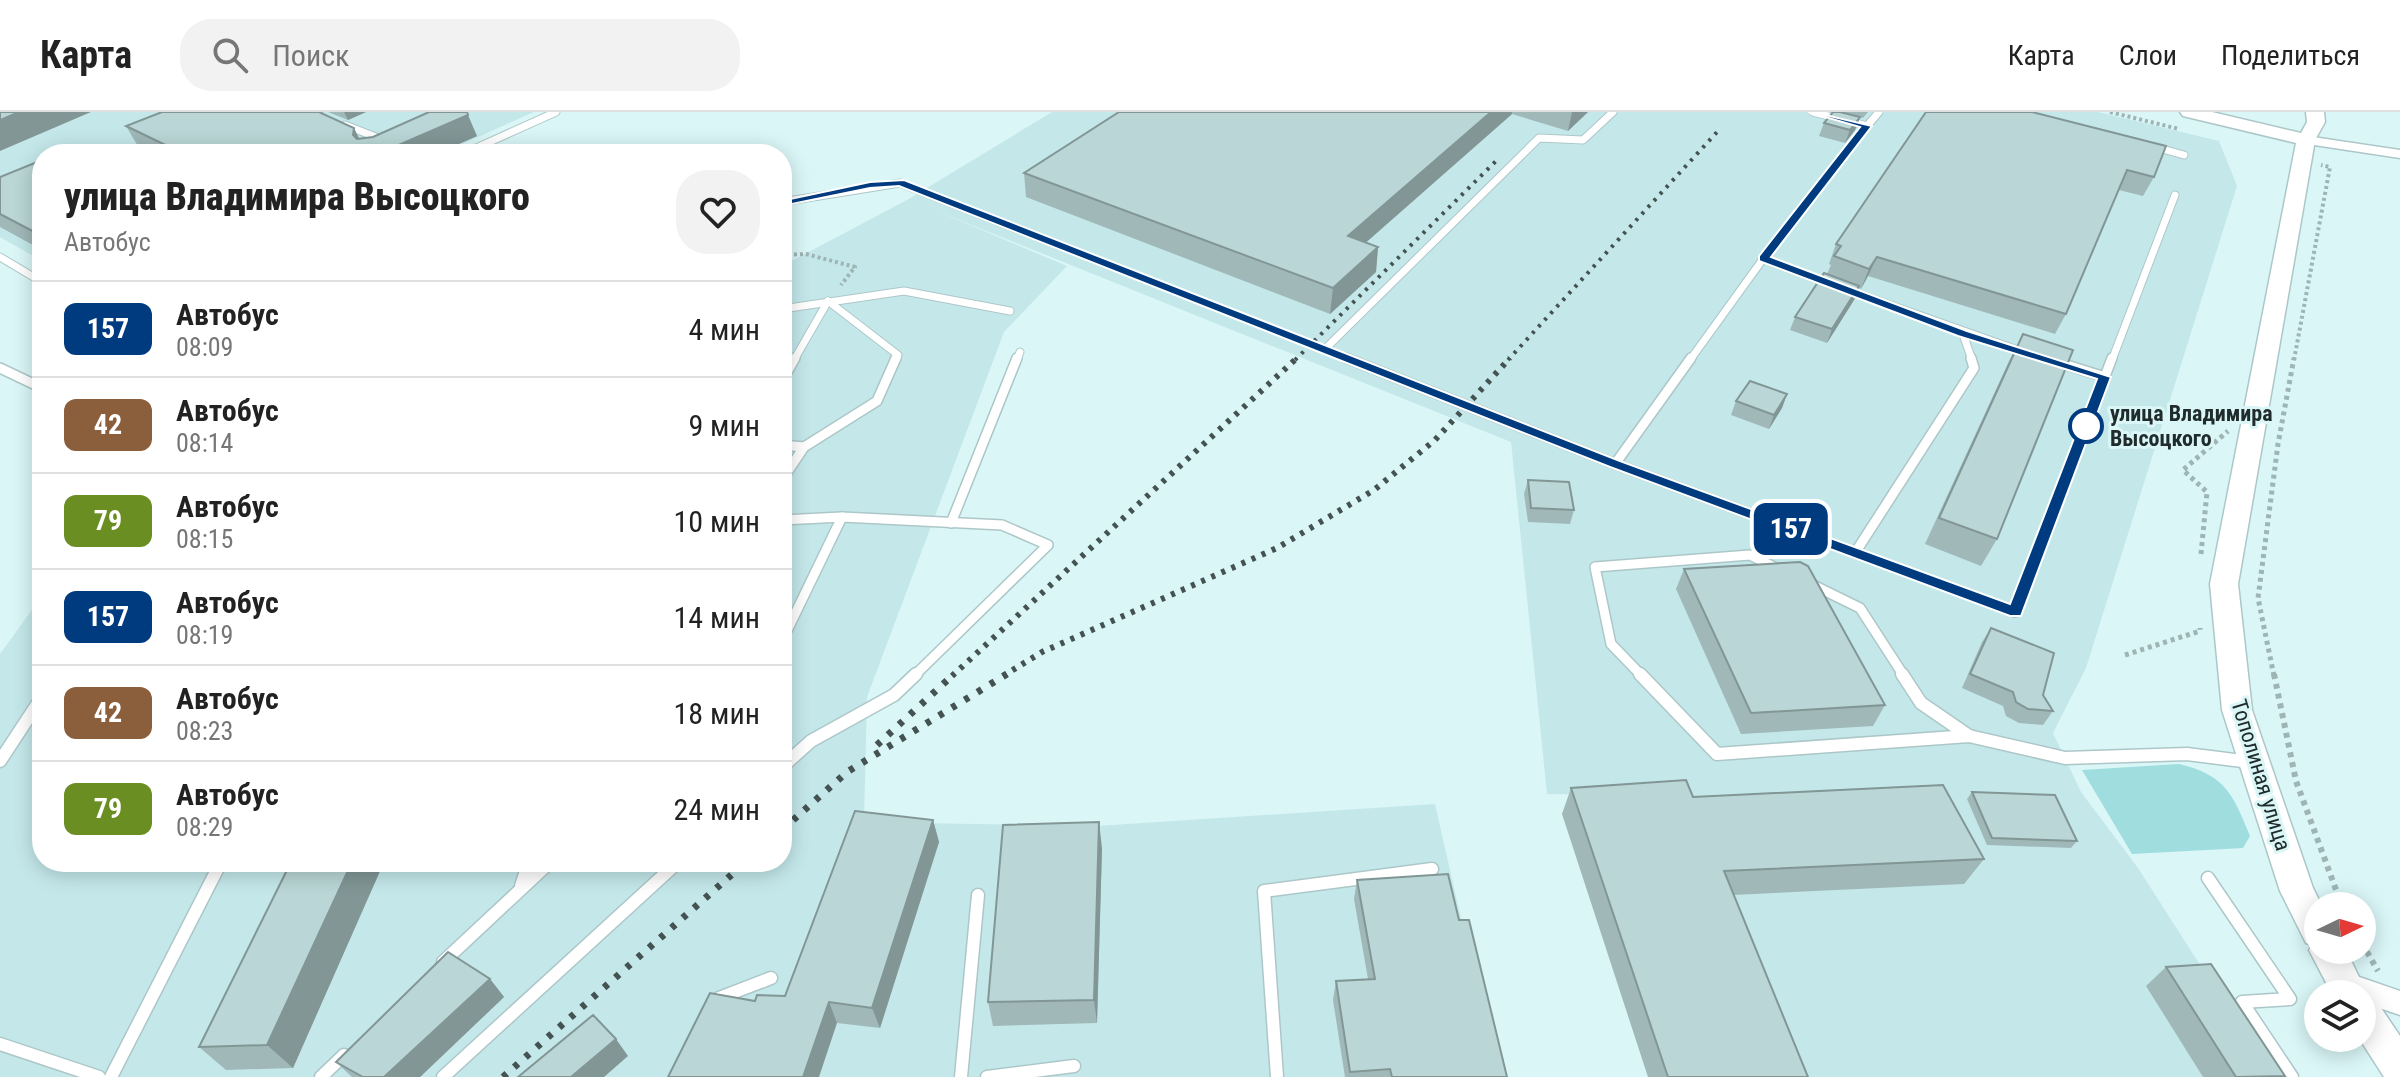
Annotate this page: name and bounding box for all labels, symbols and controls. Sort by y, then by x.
search box [180,19,740,91]
text: Карта [40,33,132,77]
icon: search [208,33,252,77]
text: Поиск [272,38,349,73]
text: Карта [2008,39,2075,72]
text: Слои [2119,39,2177,72]
text: Поделиться [2221,39,2360,72]
button: heart [676,170,760,254]
text: улица Владимира Высоцкого [64,175,530,219]
text: Автобус [64,227,151,257]
text: Автобус [176,297,279,332]
text: 157 [87,312,129,345]
text: 4 мин [688,312,760,347]
text: 08:09 [176,332,233,362]
text: Автобус [176,393,279,428]
place label: улица Владимира Высоцкого [2110,401,2273,451]
text: 42 [94,408,122,441]
text: 9 мин [688,408,760,443]
marker: улица Владимира Высоцкого [2069,409,2103,443]
text: 08:14 [176,428,233,458]
text: Автобус [176,489,279,524]
line badge: 157 [1745,503,1837,555]
text: 79 [94,504,122,537]
text: 10 мин [674,504,760,539]
text: 157 [1770,512,1812,545]
text: 08:15 [176,524,233,554]
text: Автобус [176,585,279,620]
text: 157 [87,600,129,633]
text: 14 мин [674,600,760,635]
text: 08:19 [176,620,233,650]
text: Автобус [176,681,279,716]
text: 42 [94,696,122,729]
text: 18 мин [674,696,760,731]
street label: Тополиная улица [2226,696,2296,854]
text: 08:23 [176,716,233,746]
text: Автобус [176,777,279,812]
text: 79 [94,792,122,825]
text: 24 мин [674,792,760,827]
text: 08:29 [176,812,233,842]
north arrow [2304,892,2376,964]
map controls [2304,892,2376,1052]
button: layers [2304,980,2376,1052]

